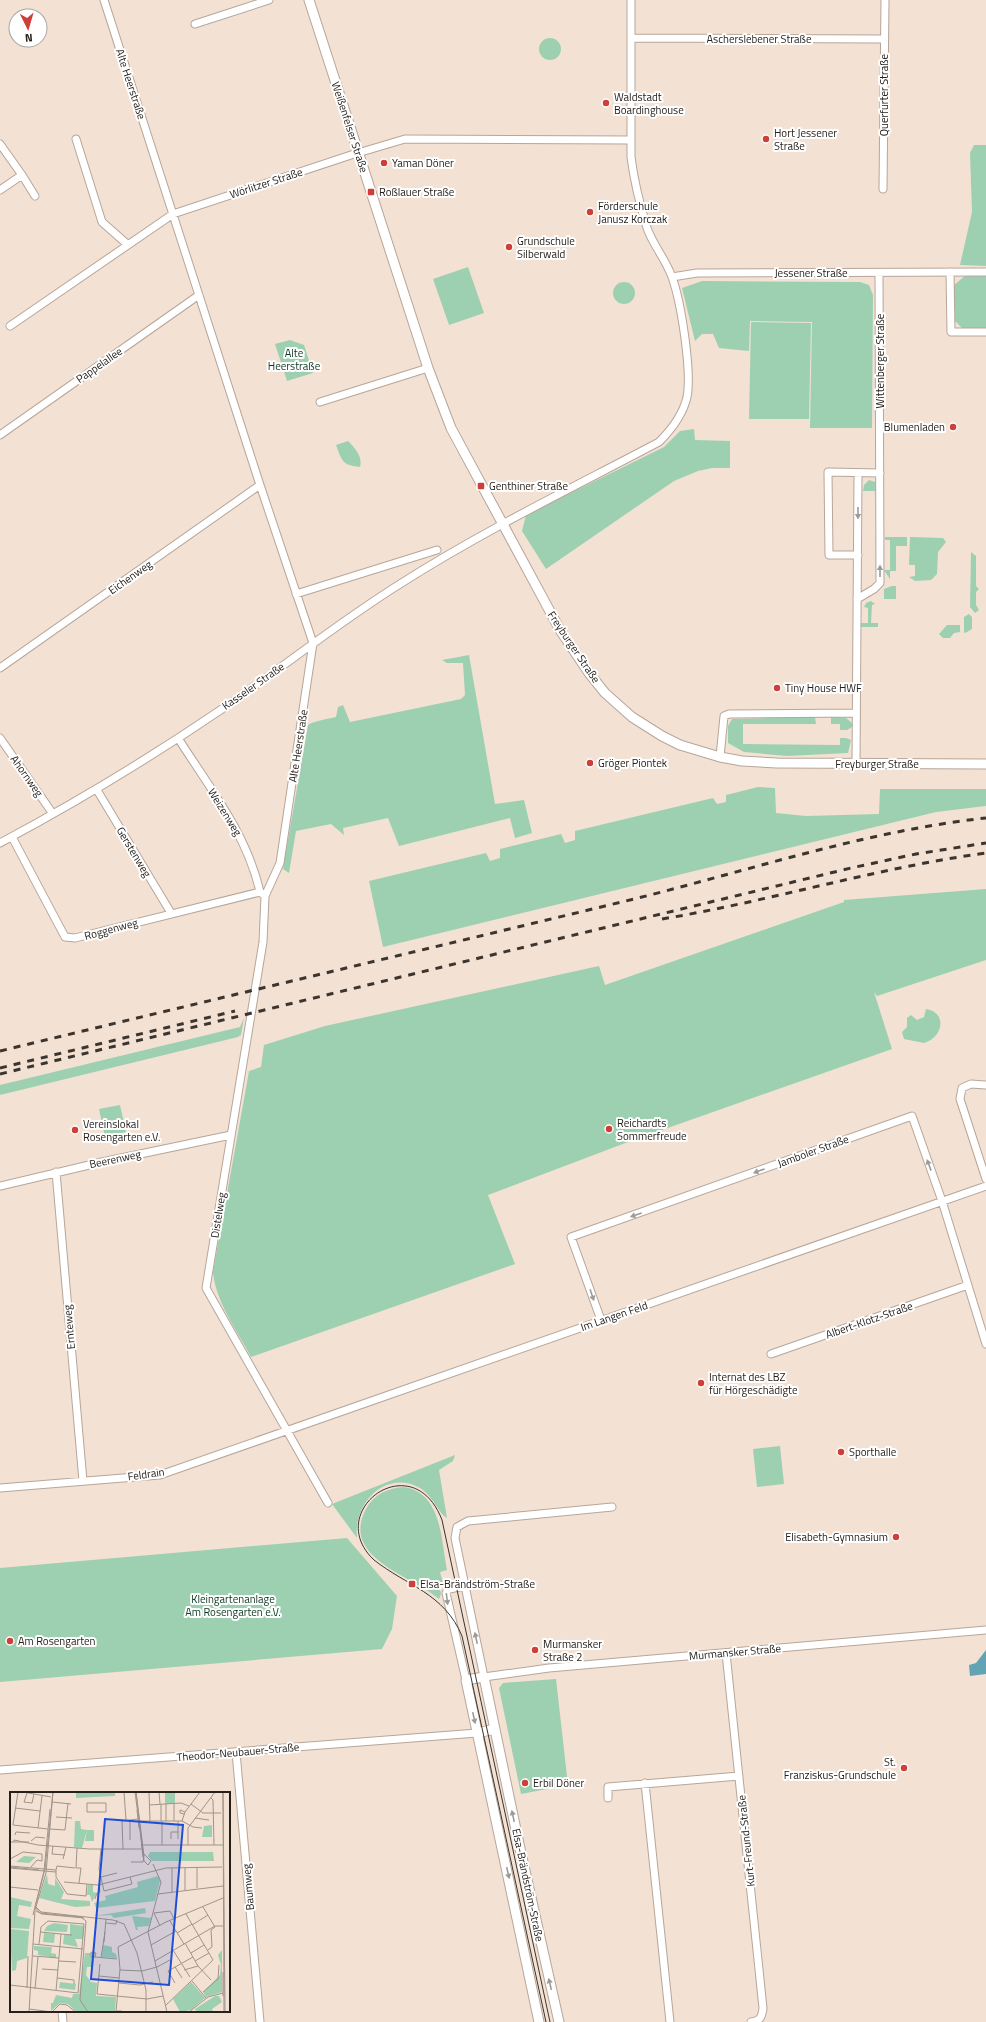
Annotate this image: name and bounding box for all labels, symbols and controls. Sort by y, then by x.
north arrow [8,8,48,48]
text: N [24,30,33,46]
street label: Ascherslebener Straße [707,31,812,47]
street label: Alte Heerstraße [112,47,150,122]
street label: Querfurter Straße [876,53,892,136]
street label: Weißenfelser Straße [328,79,372,175]
place label: Waldstadt Boardinghouse [614,89,684,118]
marker: Waldstadt Boardinghouse [601,98,611,108]
place label: Hort Jessener Straße [774,125,837,154]
marker: Hort Jessener Straße [761,134,771,144]
place label: Yaman Döner [392,155,454,171]
marker: Yaman Döner [379,158,389,168]
street label: Wörlitzer Straße [228,164,305,202]
place label: Roßlauer Straße [379,184,455,200]
marker: Roßlauer Straße [366,187,376,197]
place label: Förderschule Janusz Korczak [598,198,668,227]
marker: Förderschule Janusz Korczak [585,207,595,217]
place label: Grundschule Silberwald [517,233,575,262]
marker: Grundschule Silberwald [504,242,514,252]
street label: Jessener Straße [774,265,848,281]
street label: Wittenberger Straße [872,313,888,408]
street label: Pappelallee [73,343,126,387]
park label: Alte Heerstraße [268,345,321,374]
place label: Blumenladen [884,419,945,435]
marker: Blumenladen [948,422,958,432]
place label: Genthiner Straße [489,478,568,494]
marker: Genthiner Straße [476,481,486,491]
one-way arrow [855,507,861,520]
street label: Eichenweg [105,556,155,598]
one-way arrow [877,564,883,577]
street label: Freyburger Straße [544,608,604,687]
street label: Kasseler Straße [219,658,288,713]
place label: Tiny House HWF [785,680,862,696]
marker: Tiny House HWF [772,683,782,693]
street label: Alte Heerstraße [284,708,312,783]
street label: Ahornweg [7,752,47,800]
place label: Gröger Piontek [598,755,668,771]
street label: Freyburger Straße [835,756,919,772]
marker: Gröger Piontek [585,758,595,768]
street label: Weizenweg [204,785,246,839]
street label: Gerstenweg [113,824,155,880]
street label: Roggenweg [82,914,140,944]
place label: Reichardts Sommerfreude [617,1115,687,1144]
place label: Vereinslokal Rosengarten e.V. [83,1116,160,1145]
marker: Reichardts Sommerfreude [604,1124,614,1134]
marker: Vereinslokal Rosengarten e.V. [70,1125,80,1135]
street label: Jamboler Straße [775,1131,851,1171]
street label: Beerenweg [88,1146,143,1172]
one-way arrow [926,1158,932,1170]
one-way arrow [752,1168,764,1174]
street label: Distelweg [206,1191,230,1239]
one-way arrow [630,1212,642,1218]
one-way arrow [589,1289,595,1301]
street label: Im Langen Feld [578,1297,650,1335]
street label: Albert-Klotz-Straße [823,1297,915,1342]
street label: Ernteweg [59,1304,79,1350]
place label: Internat des LBZ für Hörgeschädigte [709,1369,798,1398]
marker: Internat des LBZ für Hörgeschädigte [696,1378,706,1388]
place label: Sporthalle [849,1444,897,1460]
marker: Sporthalle [836,1447,846,1457]
street label: Feldrain [126,1463,166,1485]
place label: Elisabeth-Gymnasium [785,1529,888,1545]
marker: Elisabeth-Gymnasium [891,1532,901,1542]
place label: Elsa-Brändström-Straße [420,1576,535,1592]
marker: Elsa-Brändström-Straße [407,1579,417,1589]
park label: Kleingartenanlage Am Rosengarten e.V. [185,1591,281,1620]
one-way arrow [444,1593,451,1606]
one-way arrow [472,1632,478,1645]
place label: Am Rosengarten [18,1633,96,1649]
marker: Am Rosengarten [5,1636,15,1646]
place label: Murmansker Straße 2 [543,1636,602,1665]
street label: Murmansker Straße [688,1640,782,1664]
marker: Murmansker Straße 2 [530,1645,540,1655]
one-way arrow [471,1712,477,1725]
street label: Theodor-Neubauer-Straße [176,1739,300,1765]
place label: St. Franziskus-Grundschule [784,1754,896,1783]
marker: St. Franziskus-Grundschule [899,1763,909,1773]
place label: Erbil Döner [533,1775,584,1791]
marker: Erbil Döner [520,1778,530,1788]
inset map [10,1792,230,2012]
street label: Kurt-Freund-Straße [733,1794,759,1888]
one-way arrow [509,1810,515,1822]
street label: Elsa-Brändström-Straße [508,1827,548,1943]
street label: Baumweg [238,1863,258,1911]
one-way arrow [505,1867,511,1879]
one-way arrow [546,1978,552,1990]

